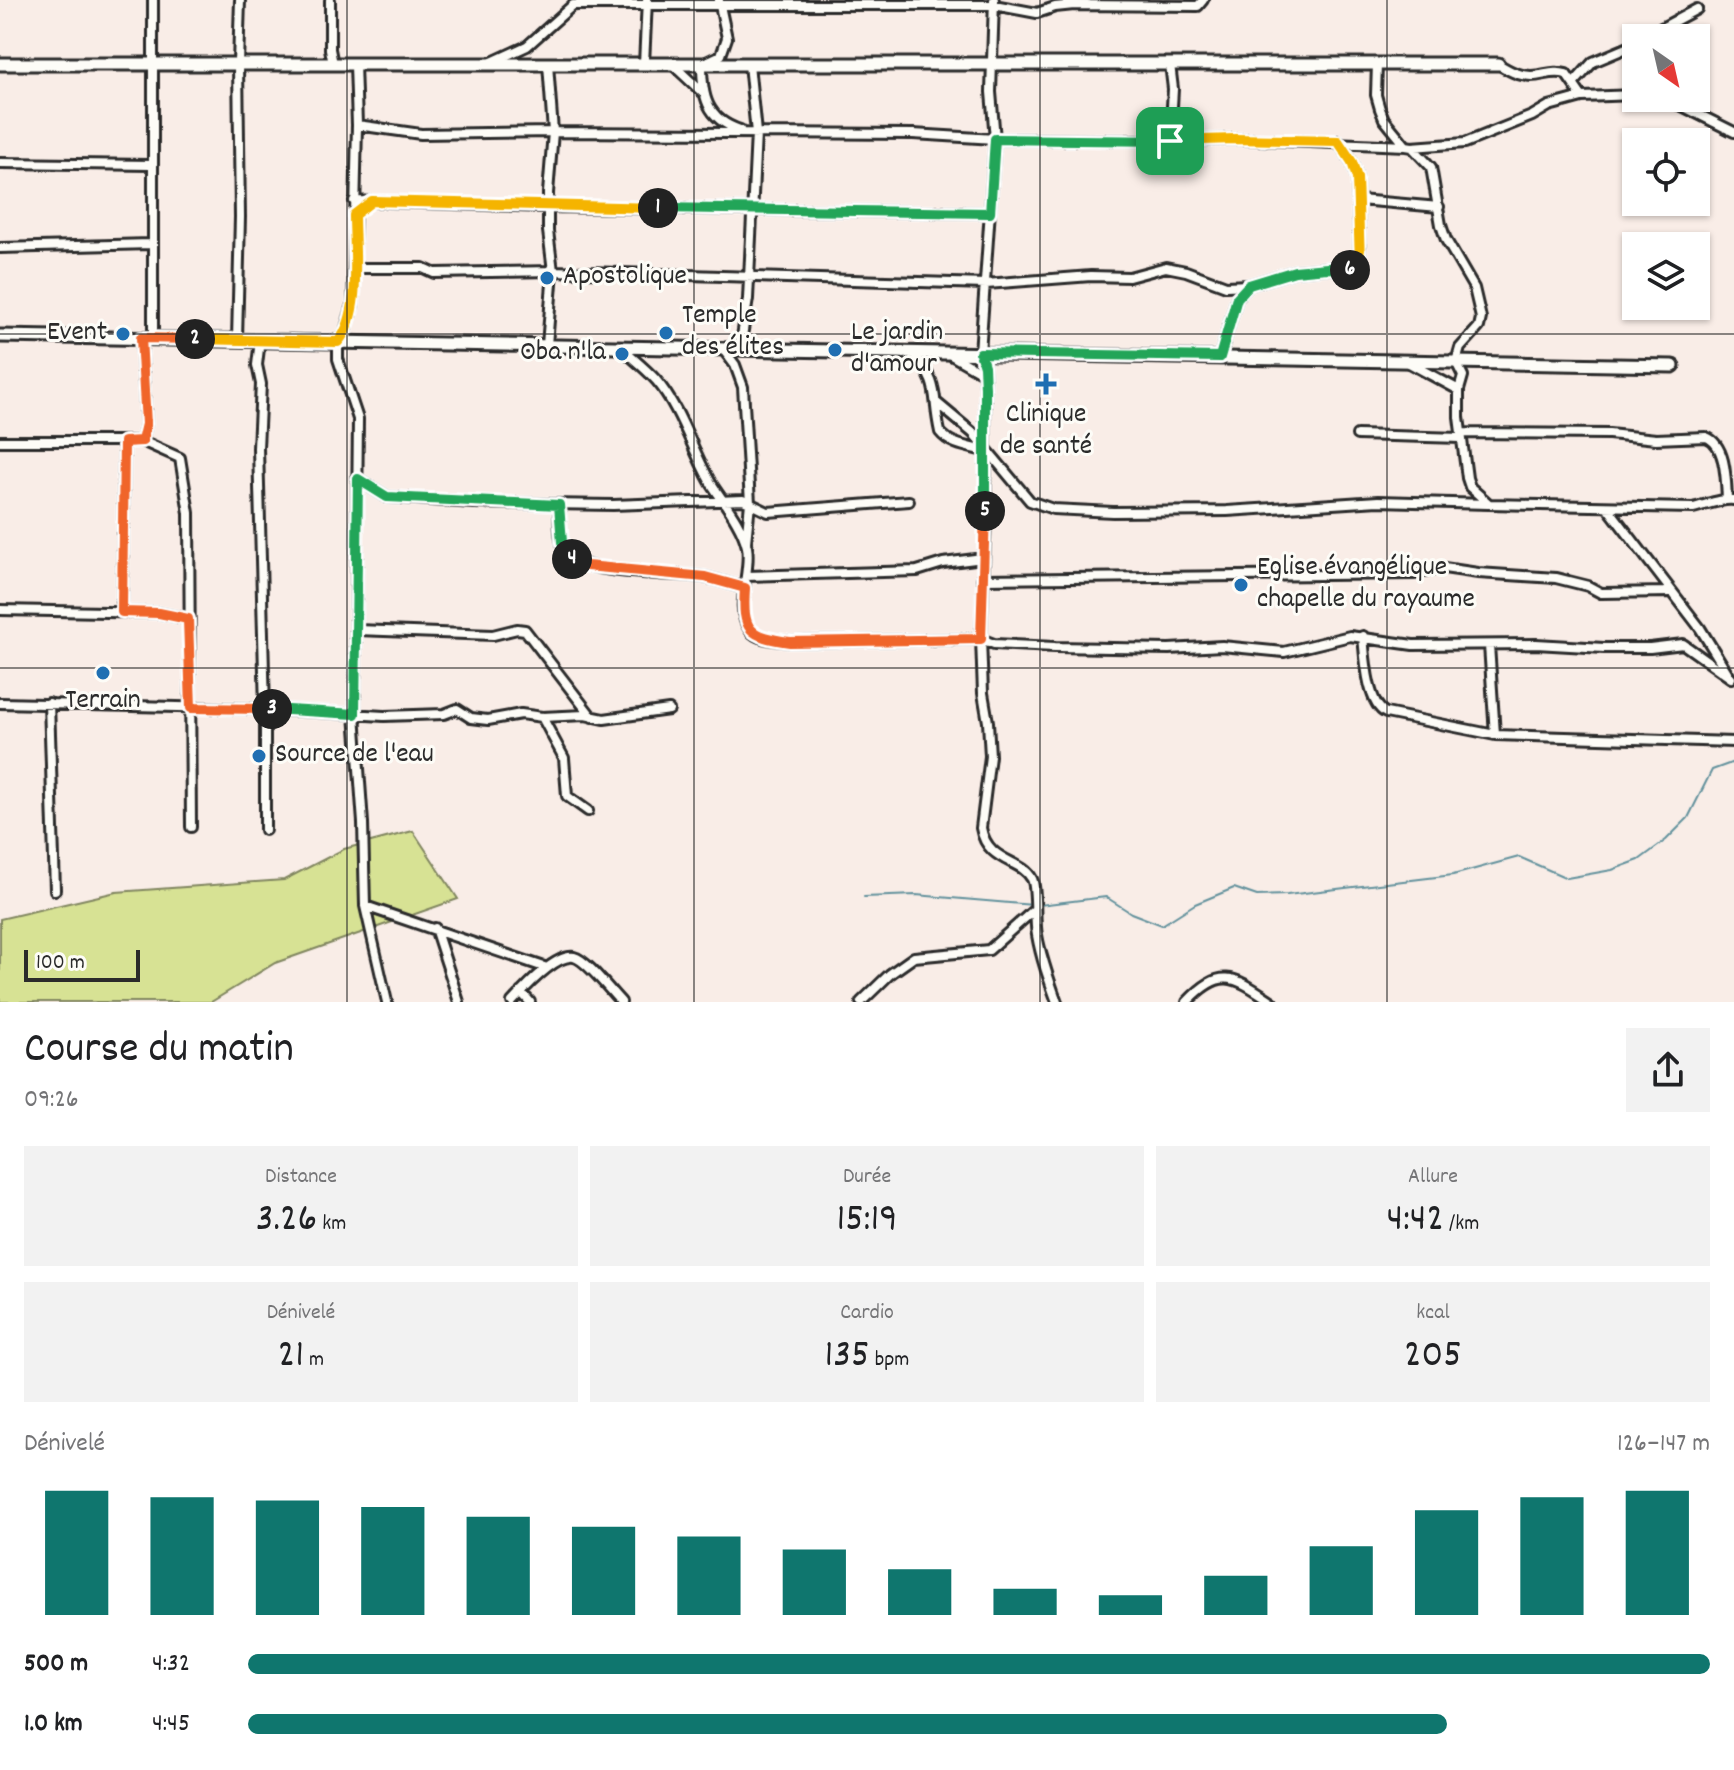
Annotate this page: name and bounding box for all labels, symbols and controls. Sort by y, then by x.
north arrow [1622,24,1710,112]
map controls [1622,24,1710,320]
pin [1136,107,1204,175]
icon: arrive [1148,119,1192,163]
button: locate [1622,128,1710,216]
pin: 1 [638,188,678,228]
text: 1 [656,192,660,223]
button: layers [1622,232,1710,320]
pin: 6 [1330,250,1370,290]
text: 6 [1345,254,1355,285]
place label: Apostolique [563,258,687,298]
marker: Apostolique [538,269,556,287]
place label: Temple des élites [682,297,784,369]
place label: Event [47,314,107,354]
place label: Le jardin d'amour [851,314,943,386]
pin: 2 [175,319,215,359]
text: 2 [190,323,200,354]
marker: Temple des élites [657,324,675,342]
marker: Event [114,325,132,343]
place label: Oba n'la [520,334,607,374]
marker: Le jardin d'amour [826,341,844,359]
marker: Oba n'la [613,345,631,363]
marker: Clinique de santé [1035,373,1057,395]
place label: Clinique de santé [1000,396,1092,468]
pin: 5 [965,491,1005,531]
text: 5 [980,495,990,526]
pin: 4 [552,539,592,579]
text: 4 [567,543,577,574]
place label: Eglise évangélique chapelle du rayaume [1257,549,1475,621]
marker: Eglise évangélique chapelle du rayaume [1232,576,1250,594]
marker: Terrain [94,664,112,682]
place label: Terrain [65,682,141,722]
pin: 3 [252,689,292,729]
text: 3 [267,693,277,724]
place label: Source de l'eau [275,736,434,776]
marker: Source de l'eau [250,747,268,765]
scale bar [24,946,140,982]
text: 100 m [36,948,85,979]
text: Course du matin [24,1020,294,1083]
button: share [1626,1028,1710,1112]
text: 09:26 [24,1082,79,1119]
text: Distance [265,1162,337,1193]
text: Durée [843,1162,891,1193]
text: Allure [1408,1162,1458,1193]
text: 3.26 [256,1193,317,1250]
text: 15:19 [837,1193,898,1250]
text: 4:42 [1387,1193,1444,1250]
text: km [317,1209,346,1240]
text: /km [1444,1209,1479,1240]
text: Dénivelé [267,1298,335,1329]
text: Cardio [840,1298,894,1329]
text: kcal [1416,1298,1450,1329]
text: 21 [278,1329,304,1386]
text: 135 [825,1329,870,1386]
text: 205 [1404,1329,1462,1386]
text: m [304,1345,324,1376]
text: bpm [870,1345,909,1376]
text: Dénivelé [24,1426,105,1463]
text: 126–147 m [1617,1426,1710,1463]
text: 500 m [24,1646,88,1683]
text: 4:32 [152,1646,190,1683]
text: 1.0 km [24,1706,83,1743]
text: 4:45 [152,1706,190,1743]

